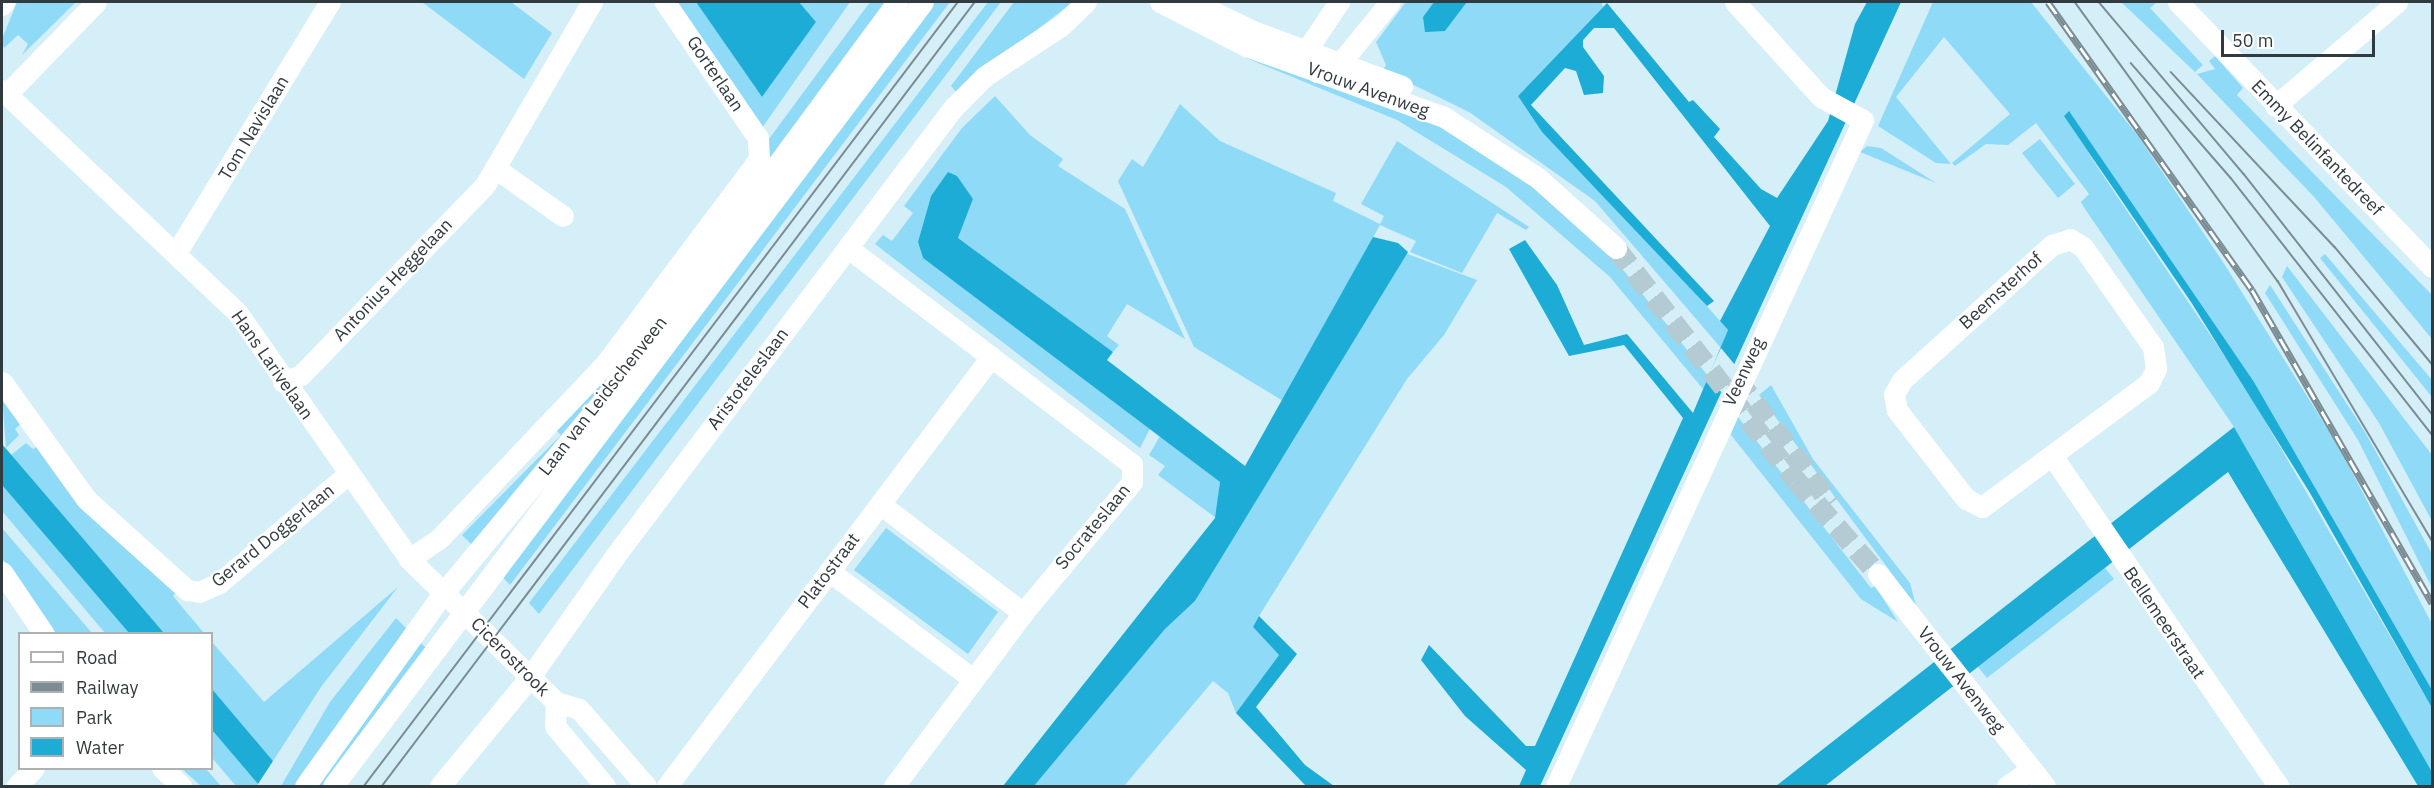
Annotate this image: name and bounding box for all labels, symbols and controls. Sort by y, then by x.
scale bar [2224,18,2378,56]
text: 50 m [2232,29,2274,52]
street label: Gorterlaan [682,32,748,116]
street label: Vrouw Avenweg [1304,58,1432,122]
street label: Tom Navislaan [214,72,294,184]
street label: Emmy Belinfantedreef [2246,76,2388,220]
street label: Antonius Heggelaan [329,214,457,346]
street label: Beemsterhof [1955,248,2047,334]
street label: Hans Larivelaan [226,306,318,424]
street label: Laan van Leidschenveen [534,312,672,480]
street label: Aristoteleslaan [703,324,793,434]
street label: Veenweg [1719,334,1769,410]
street label: Gerard Doggerlaan [207,480,339,592]
street label: Socrateslaan [1051,480,1135,574]
street label: Platostraat [794,529,864,613]
street label: Bellemeerstraat [2119,563,2209,683]
street label: Cicerostrook [466,613,554,701]
street label: Vrouw Avenweg [1913,623,2009,737]
legend [18,632,213,770]
text: Road [76,646,117,669]
text: Railway [76,676,138,699]
text: Park [76,706,112,729]
text: Water [76,736,124,759]

